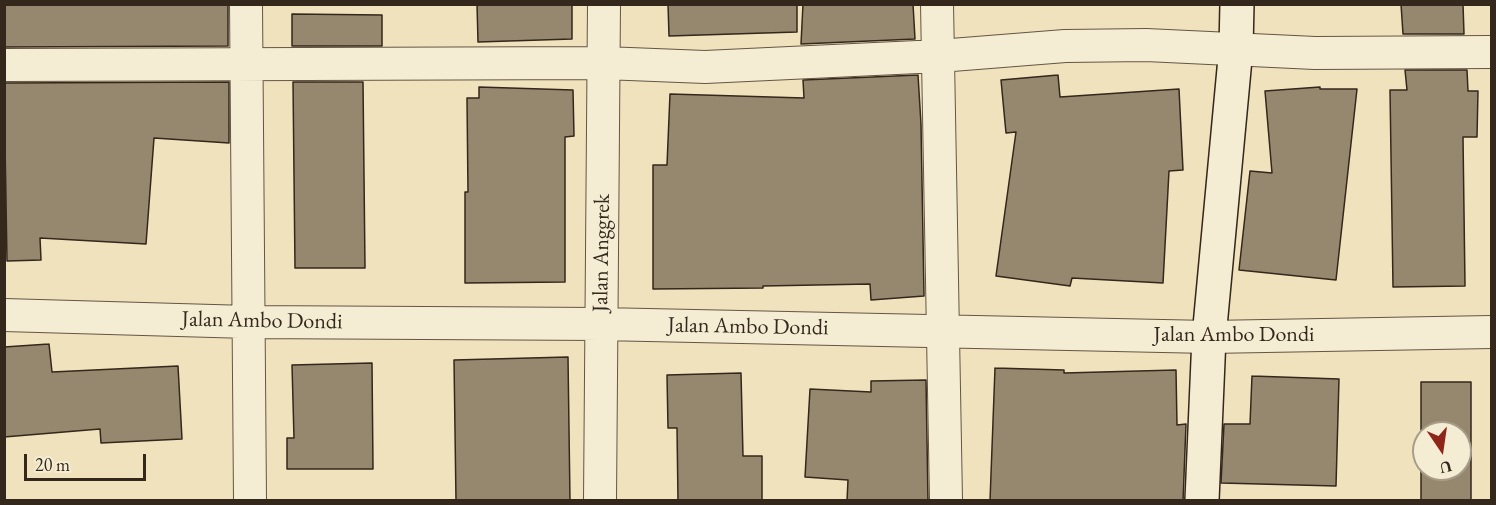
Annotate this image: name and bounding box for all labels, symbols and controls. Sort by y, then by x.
street label: Jalan Anggrek [588,193,616,313]
street label: Jalan Ambo Dondi [181,306,343,336]
street label: Jalan Ambo Dondi [667,312,829,342]
street label: Jalan Ambo Dondi [1154,322,1314,348]
north arrow [1412,421,1472,481]
scale bar [27,442,148,480]
text: 20 m [35,453,70,476]
text: U [1438,456,1454,479]

